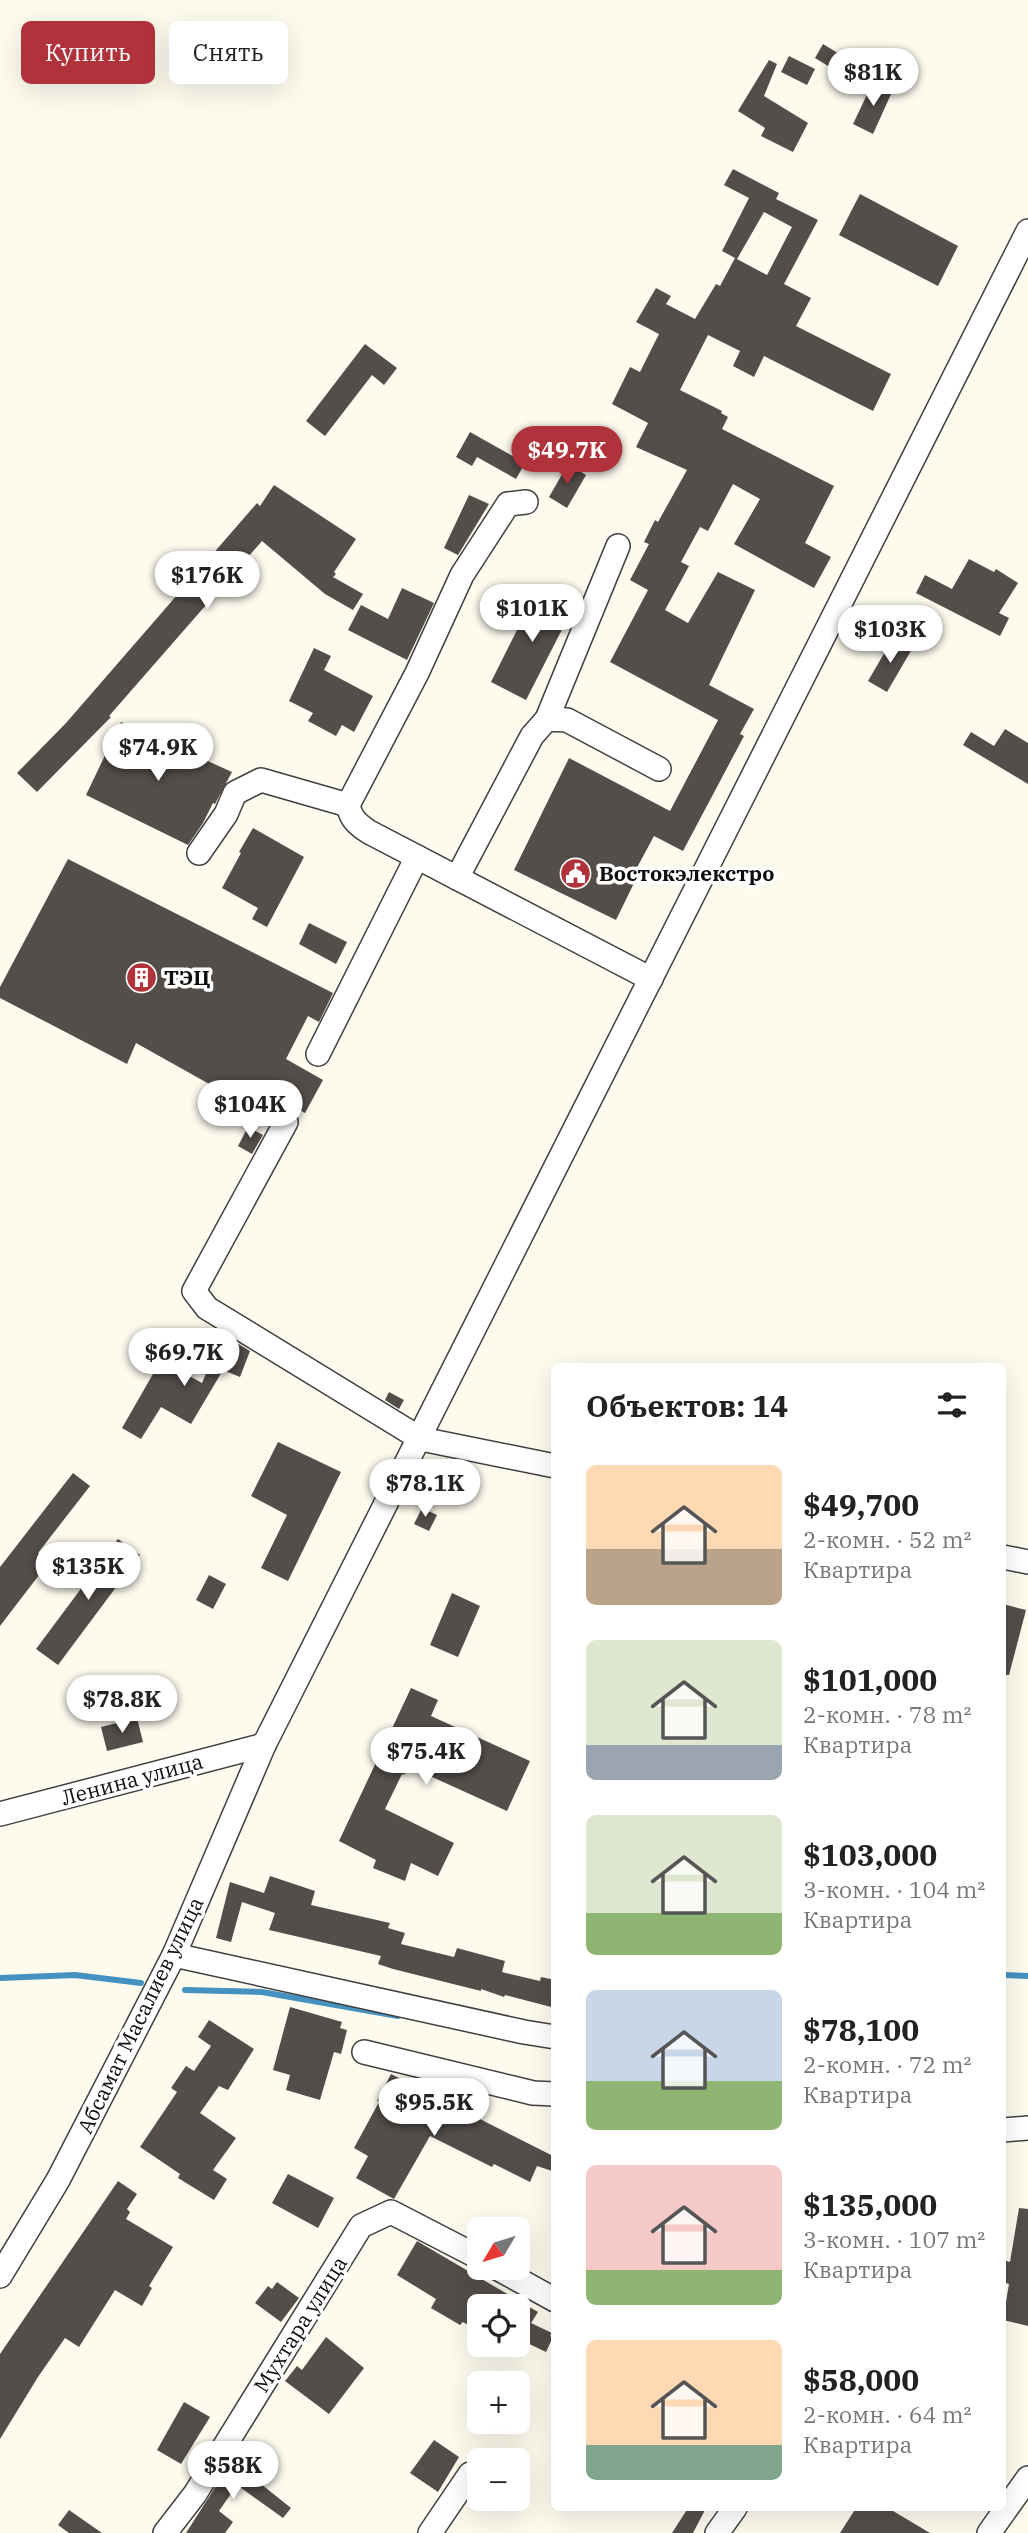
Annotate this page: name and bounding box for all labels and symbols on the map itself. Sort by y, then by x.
pin: $81K [832,48,914,108]
pin: $49.7K [510,426,624,486]
pin: $176K [158,552,256,611]
pin: $101K [483,584,581,644]
pin: $103K [841,606,939,665]
pin: $74.9K [101,724,215,783]
public building icon: Востокэлекстро [559,856,593,890]
place label: Востокэлекстро [599,859,774,887]
building icon: ТЭЦ [124,960,158,994]
place label: ТЭЦ [164,963,210,991]
pin: $104K [201,1080,299,1140]
pin: $69.7K [127,1328,241,1388]
pin: $78.1K [368,1460,482,1519]
pin: $135K [39,1542,137,1602]
pin: $78.8K [65,1676,179,1735]
pin: $75.4K [369,1728,483,1787]
street label: Ленина улица [58,1747,206,1811]
street label: Абсамат Масалиев улица [70,1892,210,2138]
pin: $95.5K [377,2078,491,2138]
north arrow [467,2217,530,2280]
street label: Мухтара улица [247,2251,353,2397]
pin: $58K [192,2442,274,2501]

